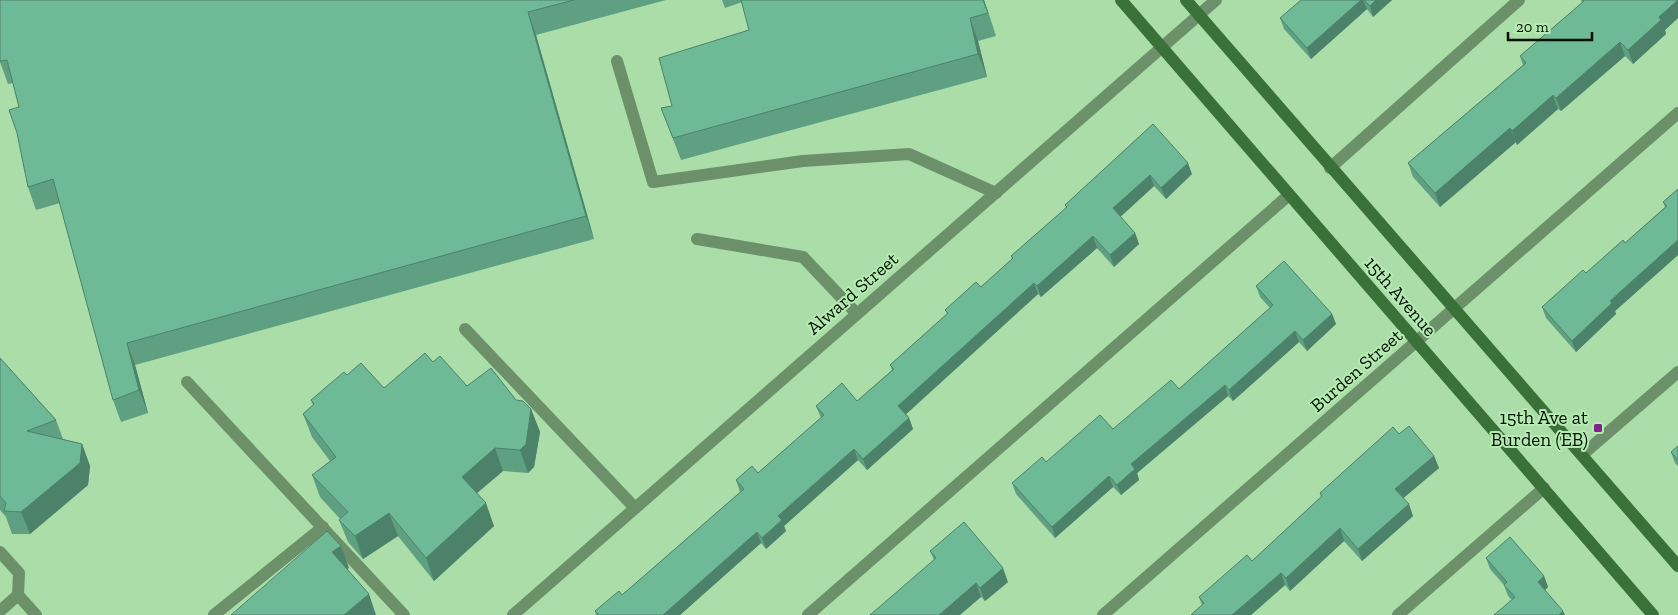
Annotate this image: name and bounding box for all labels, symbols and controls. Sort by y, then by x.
scale bar [1508,10,1592,42]
text: 20 m [1516,18,1549,36]
street label: Alward Street [802,247,903,339]
street label: 15th Avenue [1360,252,1442,341]
street label: Burden Street [1305,324,1407,417]
place label: 15th Ave at Burden (EB) [1491,406,1588,451]
marker: 15th Ave at Burden (EB) [1592,422,1604,434]

